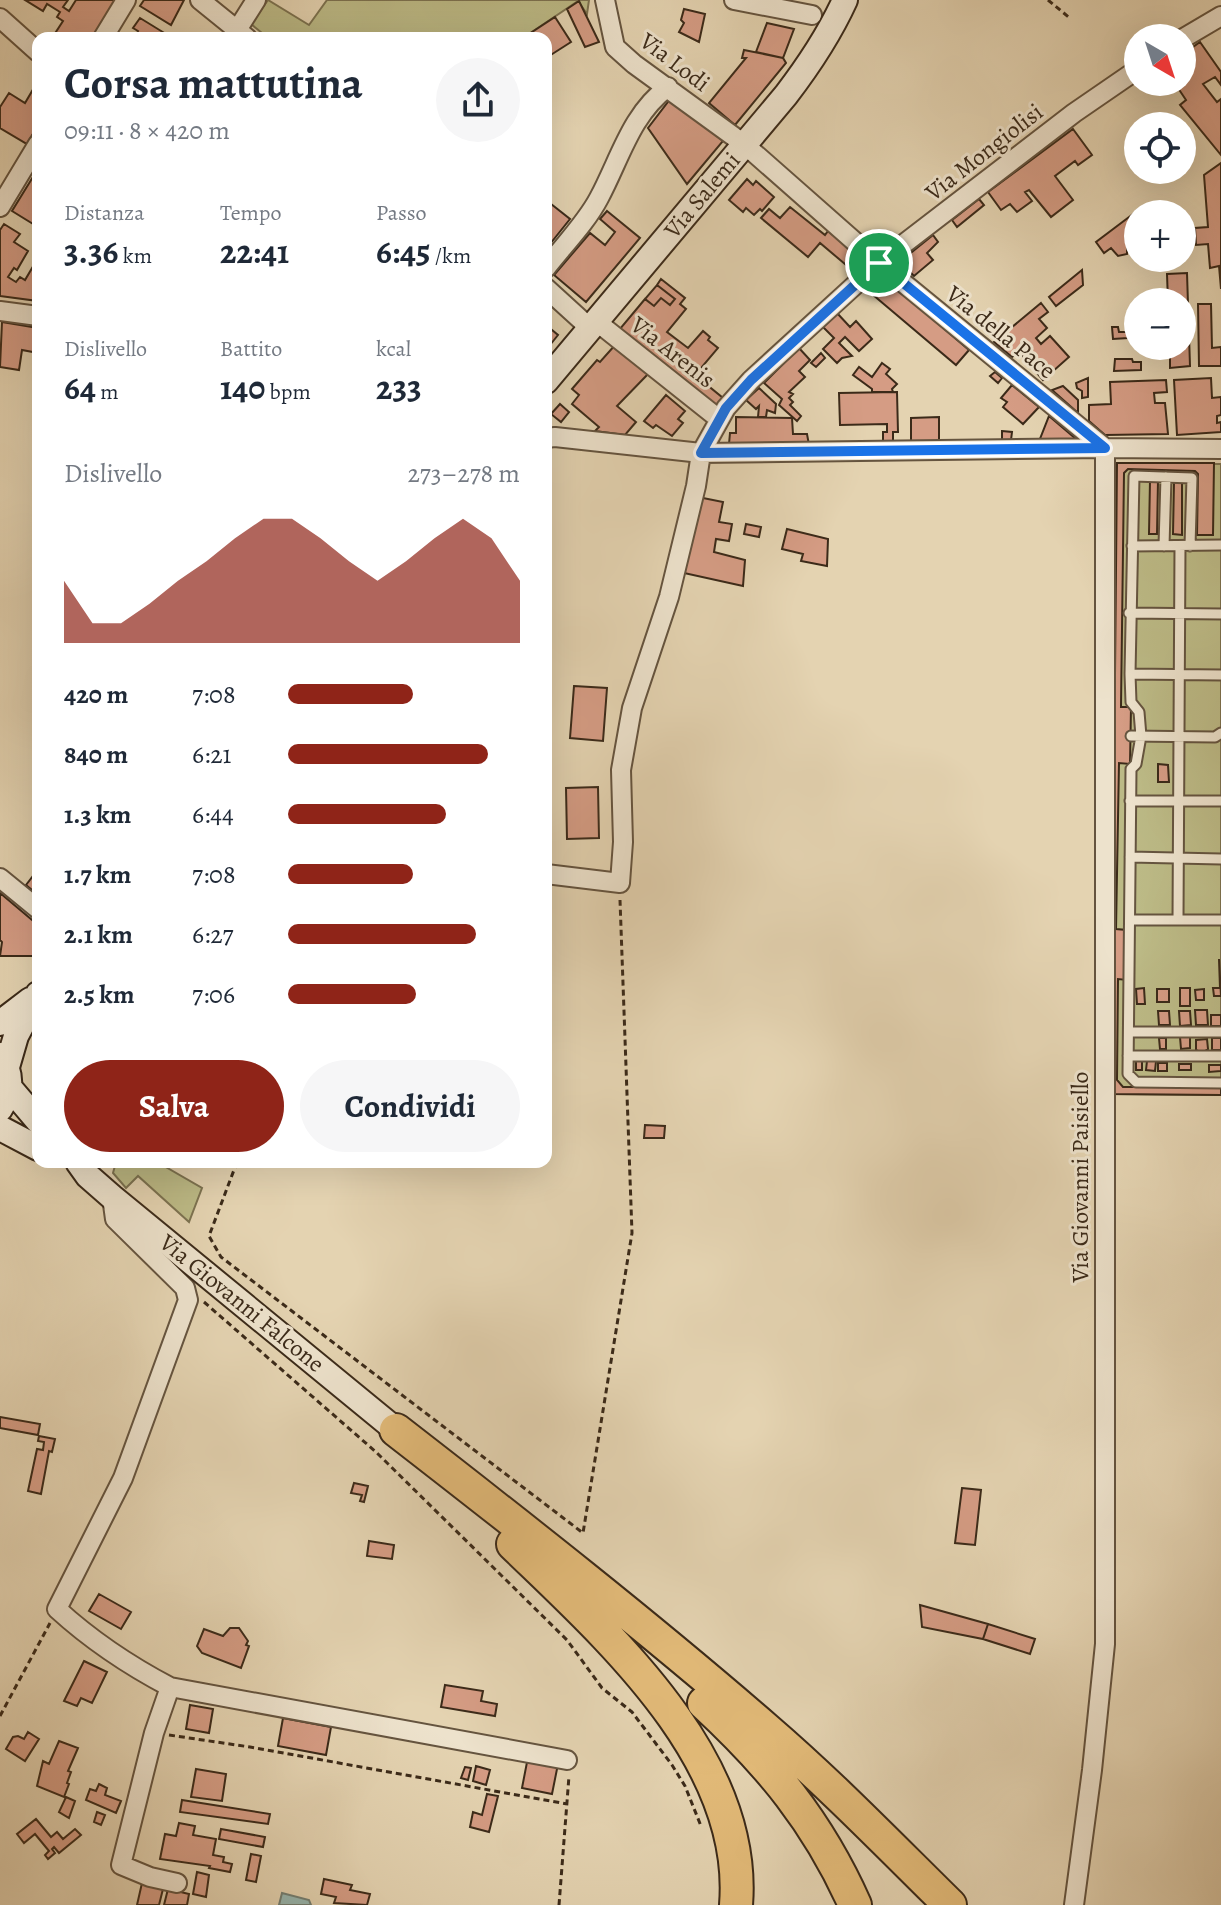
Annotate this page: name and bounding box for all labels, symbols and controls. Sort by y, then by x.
street label: Via Lodi [633,24,717,99]
north arrow [1124,24,1196,96]
map controls [1124,24,1196,360]
text: Corsa mattutina [64,53,363,113]
button: share [436,58,520,142]
street label: Via Mongiolisi [918,96,1049,209]
button: locate [1124,112,1196,184]
text: 09:11 · 8 × 420 m [64,113,230,148]
street label: Via Salemi [656,145,747,246]
text: Distanza [64,198,144,228]
text: Tempo [220,198,281,228]
text: Passo [376,198,427,228]
button: + [1124,200,1196,272]
text: 3.36 [64,228,118,275]
text: 22:41 [220,228,289,275]
text: 6:45 [376,228,430,275]
pin [845,229,913,297]
text: km [118,241,152,271]
text: /km [430,241,471,271]
icon: arrive [857,241,901,285]
street label: Via della Pace [939,277,1062,386]
button: − [1124,288,1196,360]
street label: Via Arenis [623,308,722,395]
text: Dislivello [64,334,147,364]
text: Battito [220,334,282,364]
text: kcal [376,334,411,364]
text: 64 [64,364,96,411]
text: 140 [220,364,265,411]
text: 233 [376,364,422,411]
text: m [96,377,119,407]
text: bpm [265,377,311,407]
text: Dislivello [64,456,162,491]
text: 273–278 m [407,456,520,491]
text: 420 m [64,677,128,712]
text: 7:08 [192,677,236,712]
text: 840 m [64,737,128,772]
text: 6:21 [192,737,231,772]
text: 1.3 km [64,797,131,832]
text: 6:44 [192,797,234,832]
text: 1.7 km [64,857,131,892]
text: 7:08 [192,857,236,892]
text: 2.1 km [64,917,133,952]
text: 6:27 [192,917,233,952]
text: 2.5 km [64,977,135,1012]
text: 7:06 [192,977,235,1012]
button: Salva [64,1060,284,1152]
button: Condividi [300,1060,520,1152]
street label: Via Giovanni Paisiello [1064,1071,1096,1284]
street label: Via Giovanni Falcone [152,1226,331,1379]

